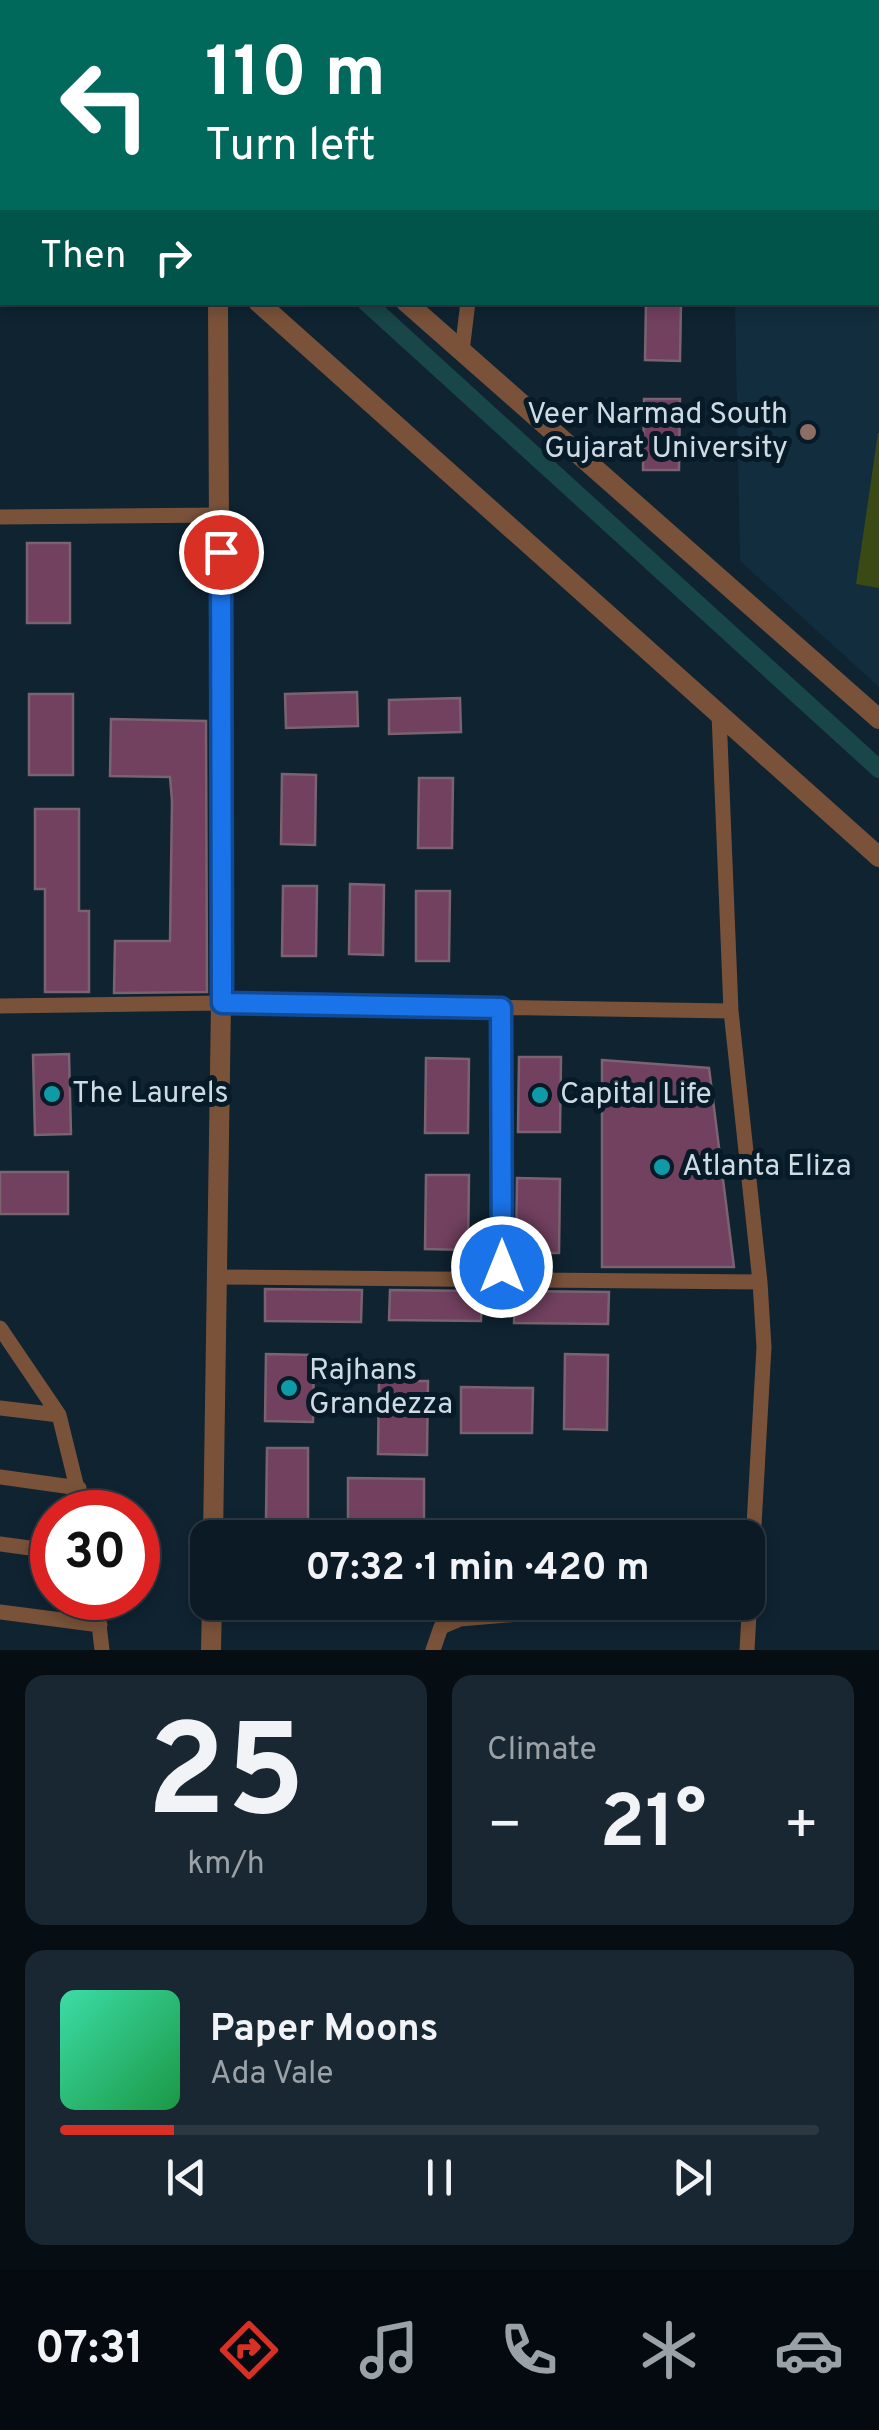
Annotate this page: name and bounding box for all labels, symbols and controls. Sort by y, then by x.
text: 110 m [205,32,386,121]
icon: left [40,40,170,170]
text: Turn left [205,119,376,176]
icon: right [146,230,201,285]
text: Then [40,233,126,282]
place label: Veer Narmad South Gujarat University [527,397,788,468]
marker: Veer Narmad South Gujarat University [797,421,819,443]
pin [179,510,264,595]
icon: arrive [194,525,249,580]
place label: The Laurels [72,1076,229,1113]
place label: Capital Life [560,1077,712,1114]
marker: The Laurels [41,1083,63,1105]
marker: Capital Life [529,1084,551,1106]
place label: Atlanta Eliza [682,1149,851,1186]
marker: Atlanta Eliza [651,1156,673,1178]
position arrow [450,1215,554,1319]
place label: Rajhans Grandezza [309,1353,453,1424]
marker: Rajhans Grandezza [278,1377,300,1399]
speed limit sign: 30 [30,1490,160,1620]
text: 07:32 · 1 min · 420 m [306,1545,649,1594]
text: 25 [147,1697,305,1862]
text: Climate [487,1731,597,1771]
text: 21° [599,1779,707,1874]
text: − [487,1793,522,1863]
text: + [784,1793,819,1863]
text: km/h [187,1845,265,1885]
text: Paper Moons [210,2006,439,2055]
text: Ada Vale [210,2055,334,2095]
icon: previous [159,2150,214,2205]
icon: pause [412,2150,467,2205]
icon: next [665,2150,720,2205]
icon: directions [214,2315,284,2385]
icon: music [354,2315,424,2385]
icon: phone [494,2315,564,2385]
icon: climate [634,2315,704,2385]
icon: car [774,2315,844,2385]
text: 07:31 [35,2322,144,2379]

